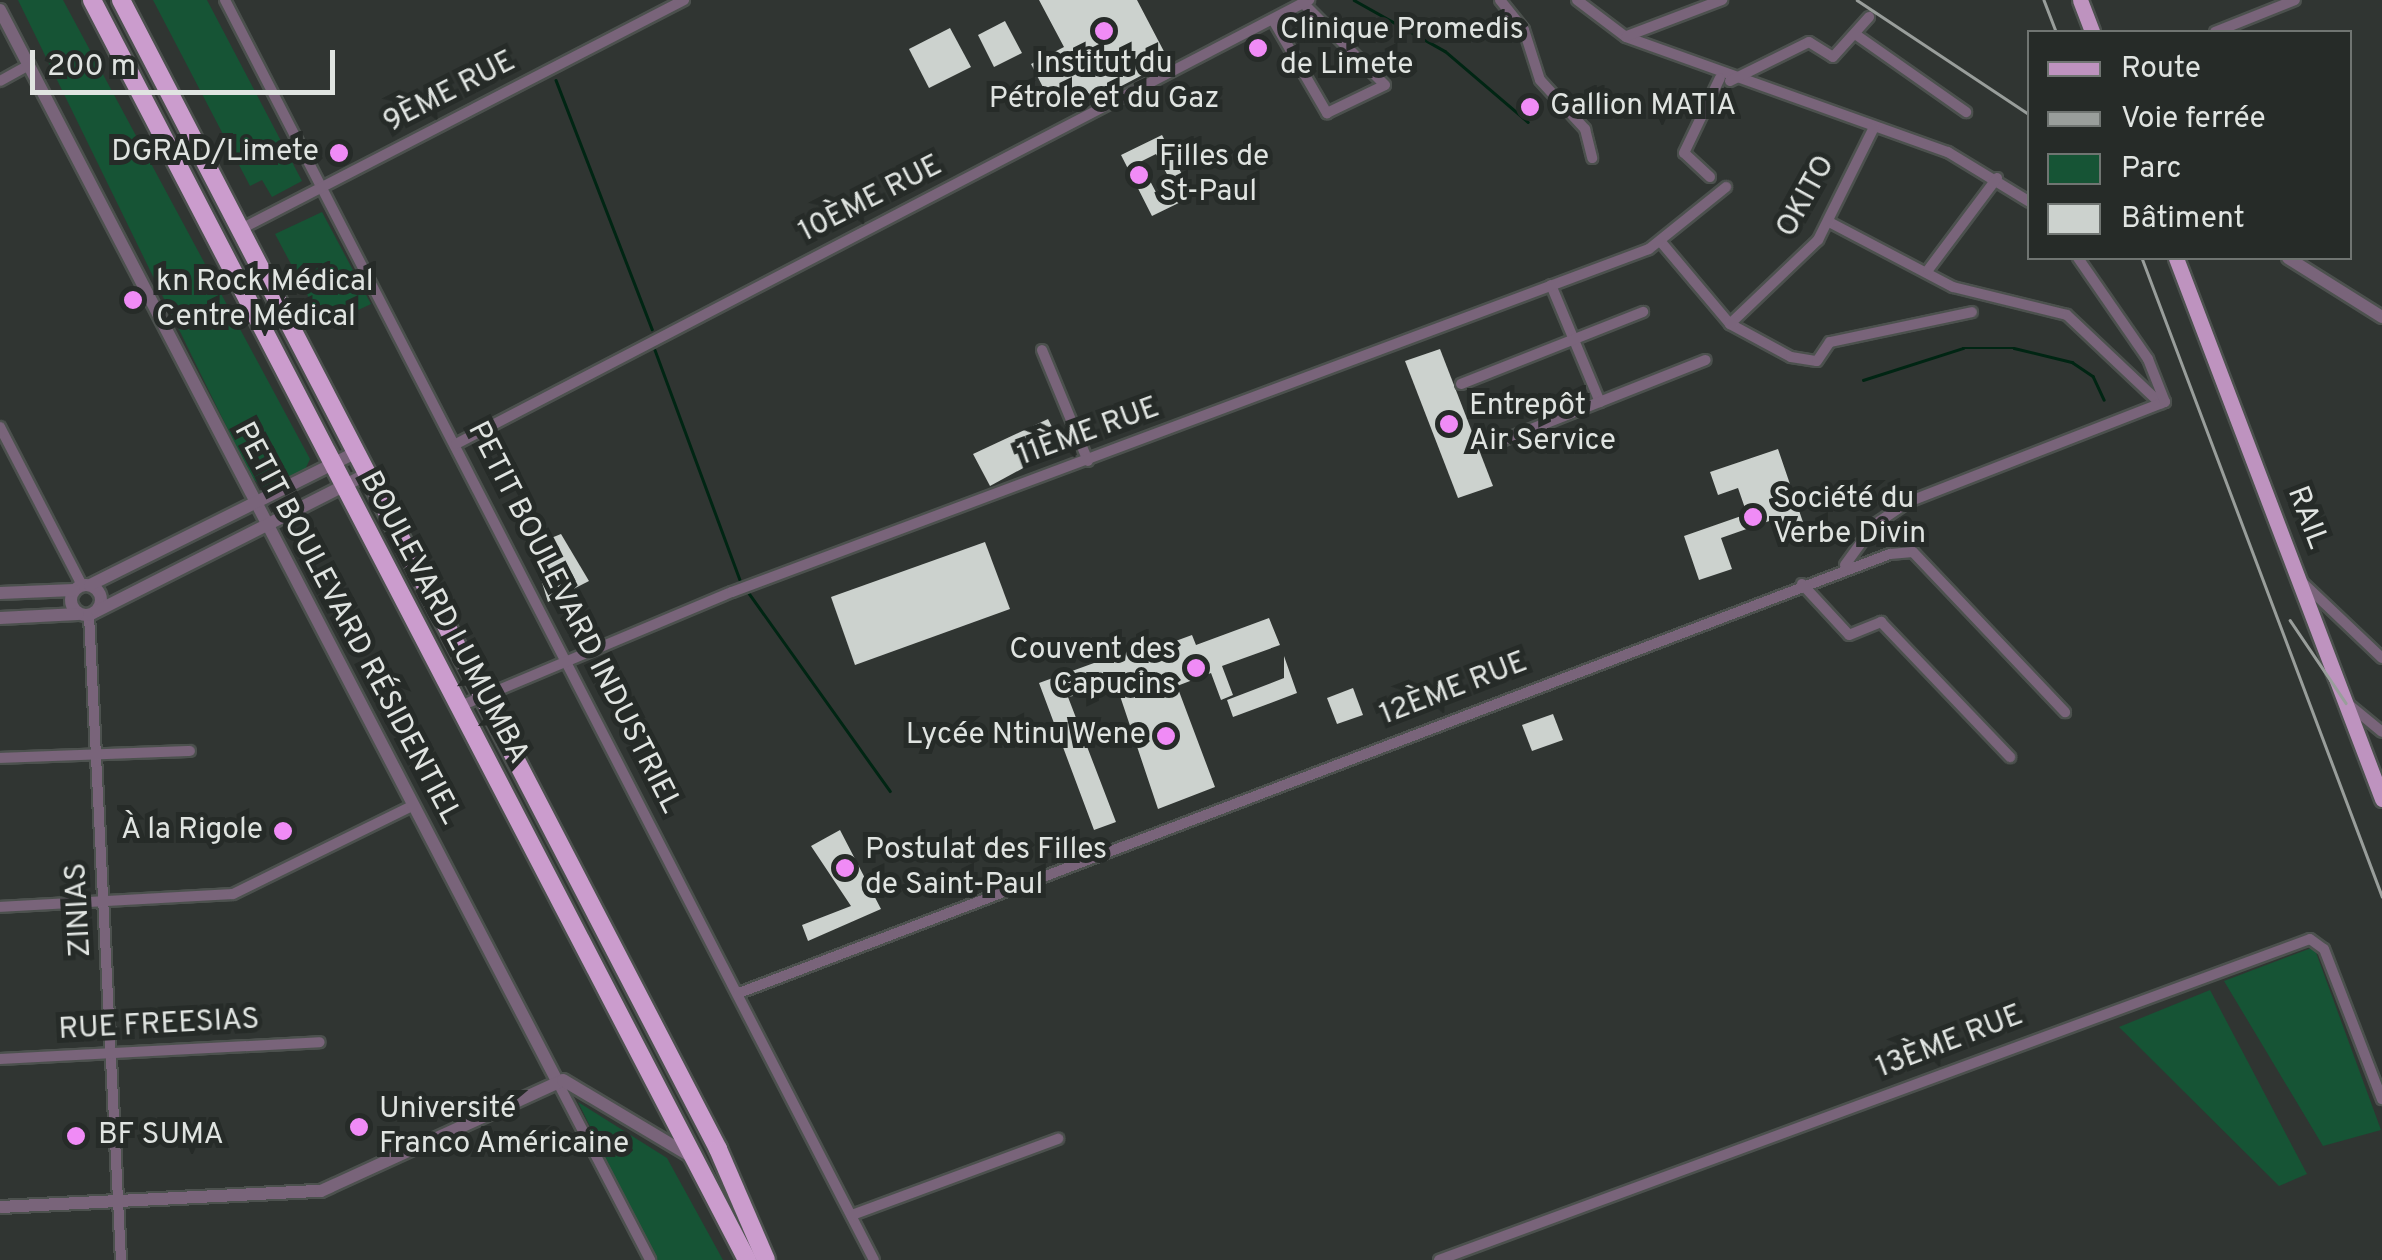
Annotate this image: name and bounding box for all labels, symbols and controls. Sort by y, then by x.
place label: Clinique Promedis de Limete [1280,13,1524,84]
marker: Institut du Pétrole et du Gaz [1093,20,1115,42]
scale bar [35,30,340,92]
legend [2027,30,2352,260]
marker: Clinique Promedis de Limete [1245,35,1271,61]
street label: 9ÈME RUE [378,45,522,141]
place label: Institut du Pétrole et du Gaz [989,47,1219,118]
text: 200 m [47,49,136,86]
text: Route [2121,51,2201,88]
place label: Gallion MATIA [1550,89,1736,125]
marker: Gallion MATIA [1519,96,1541,118]
text: Voie ferrée [2121,101,2266,138]
place label: DGRAD/Limete [111,135,319,171]
place label: Filles de St-Paul [1159,140,1269,210]
marker: DGRAD/Limete [328,142,350,164]
street label: 10ÈME RUE [794,149,948,251]
street label: OKITO [1770,150,1844,244]
text: Parc [2121,151,2181,188]
marker: Filles de St-Paul [1128,164,1150,186]
text: Bâtiment [2121,201,2245,238]
place label: kn Rock Médical Centre Médical [156,265,374,336]
marker: kn Rock Médical Centre Médical [120,287,146,313]
place label: Entrepôt Air Service [1469,389,1616,460]
street label: 11ÈME RUE [1014,391,1164,475]
marker: Entrepôt Air Service [1438,413,1460,435]
street label: PETIT BOULEVARD RÉSIDENTIEL [224,416,468,832]
street label: PETIT BOULEVARD INDUSTRIEL [458,416,688,820]
street label: BOULEVARD LUMUMBA [351,466,535,770]
place label: Société du Verbe Divin [1773,482,1926,552]
street label: RAIL [2278,482,2334,554]
marker: Société du Verbe Divin [1742,506,1764,528]
place label: Couvent des Capucins [1009,633,1176,704]
street label: 12ÈME RUE [1375,645,1533,735]
marker: Couvent des Capucins [1185,657,1207,679]
place label: Lycée Ntinu Wene [905,718,1146,754]
marker: Lycée Ntinu Wene [1155,725,1177,747]
place label: À la Rigole [120,813,263,849]
marker: À la Rigole [272,820,294,842]
place label: Postulat des Filles de Saint-Paul [865,833,1107,904]
marker: Postulat des Filles de Saint-Paul [834,857,856,879]
street label: ZINIAS [60,862,100,958]
street label: 13ÈME RUE [1872,999,2028,1087]
street label: RUE FREESIAS [58,1003,260,1049]
place label: Université Franco Américaine [379,1092,630,1162]
marker: Université Franco Américaine [348,1116,370,1138]
place label: BF SUMA [98,1118,224,1154]
marker: BF SUMA [63,1123,89,1149]

